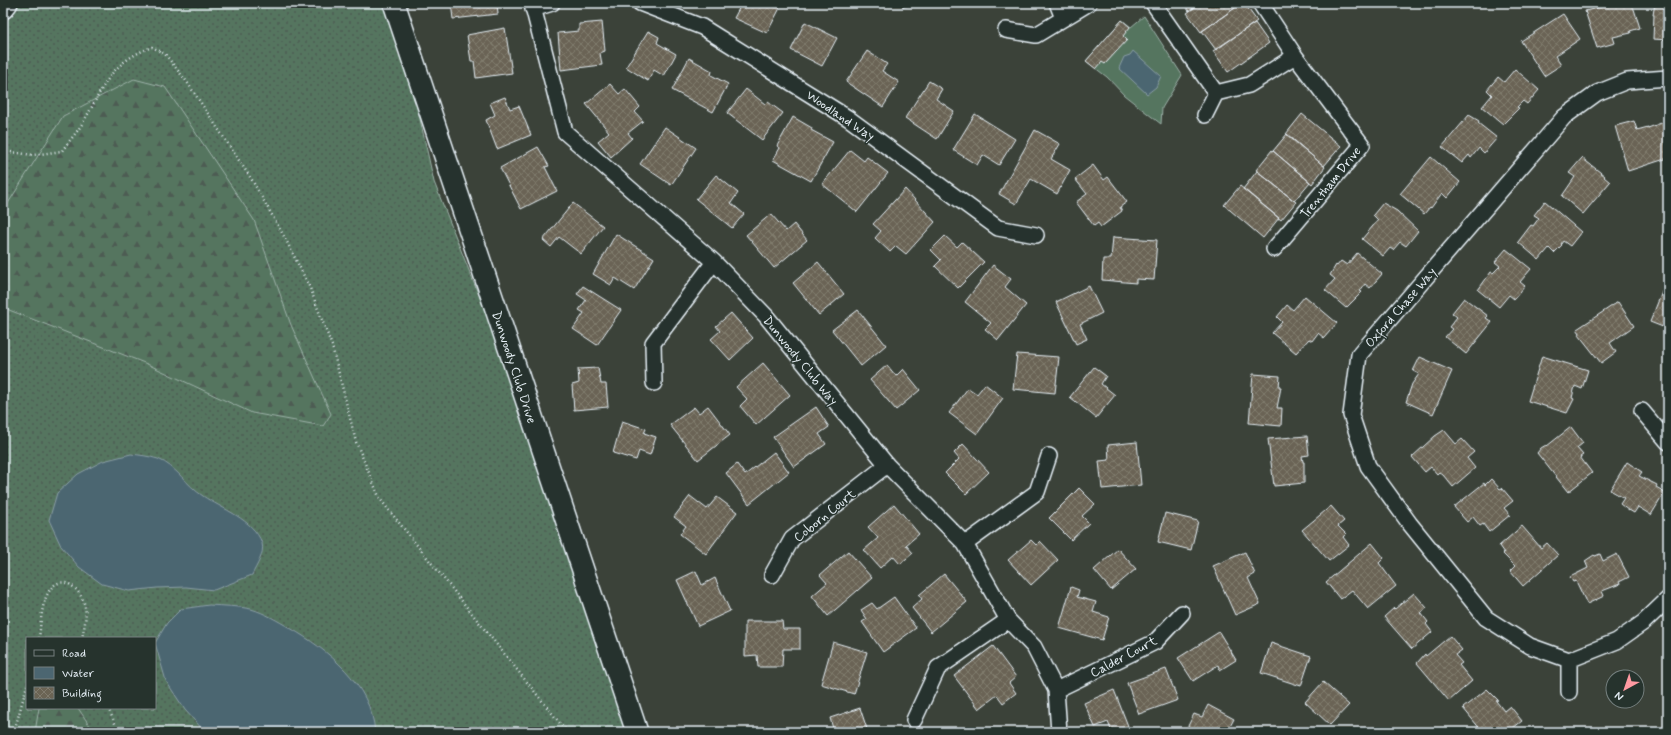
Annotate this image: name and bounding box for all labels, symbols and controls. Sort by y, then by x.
street label: Woodland Way [803,87,878,145]
street label: Trentham Drive [1297,143,1365,222]
street label: Oxford Chase Way [1362,264,1442,353]
street label: Dunwoody Club Drive [487,309,540,426]
street label: Dunwoody Club Way [759,313,841,409]
street label: Coborn Court [790,486,860,546]
street label: Calder Court [1087,632,1160,682]
legend [26,637,156,709]
text: Road [62,646,86,662]
text: Water [62,666,94,682]
north arrow [1605,669,1645,709]
text: Building [62,686,102,703]
text: N [1612,688,1627,704]

